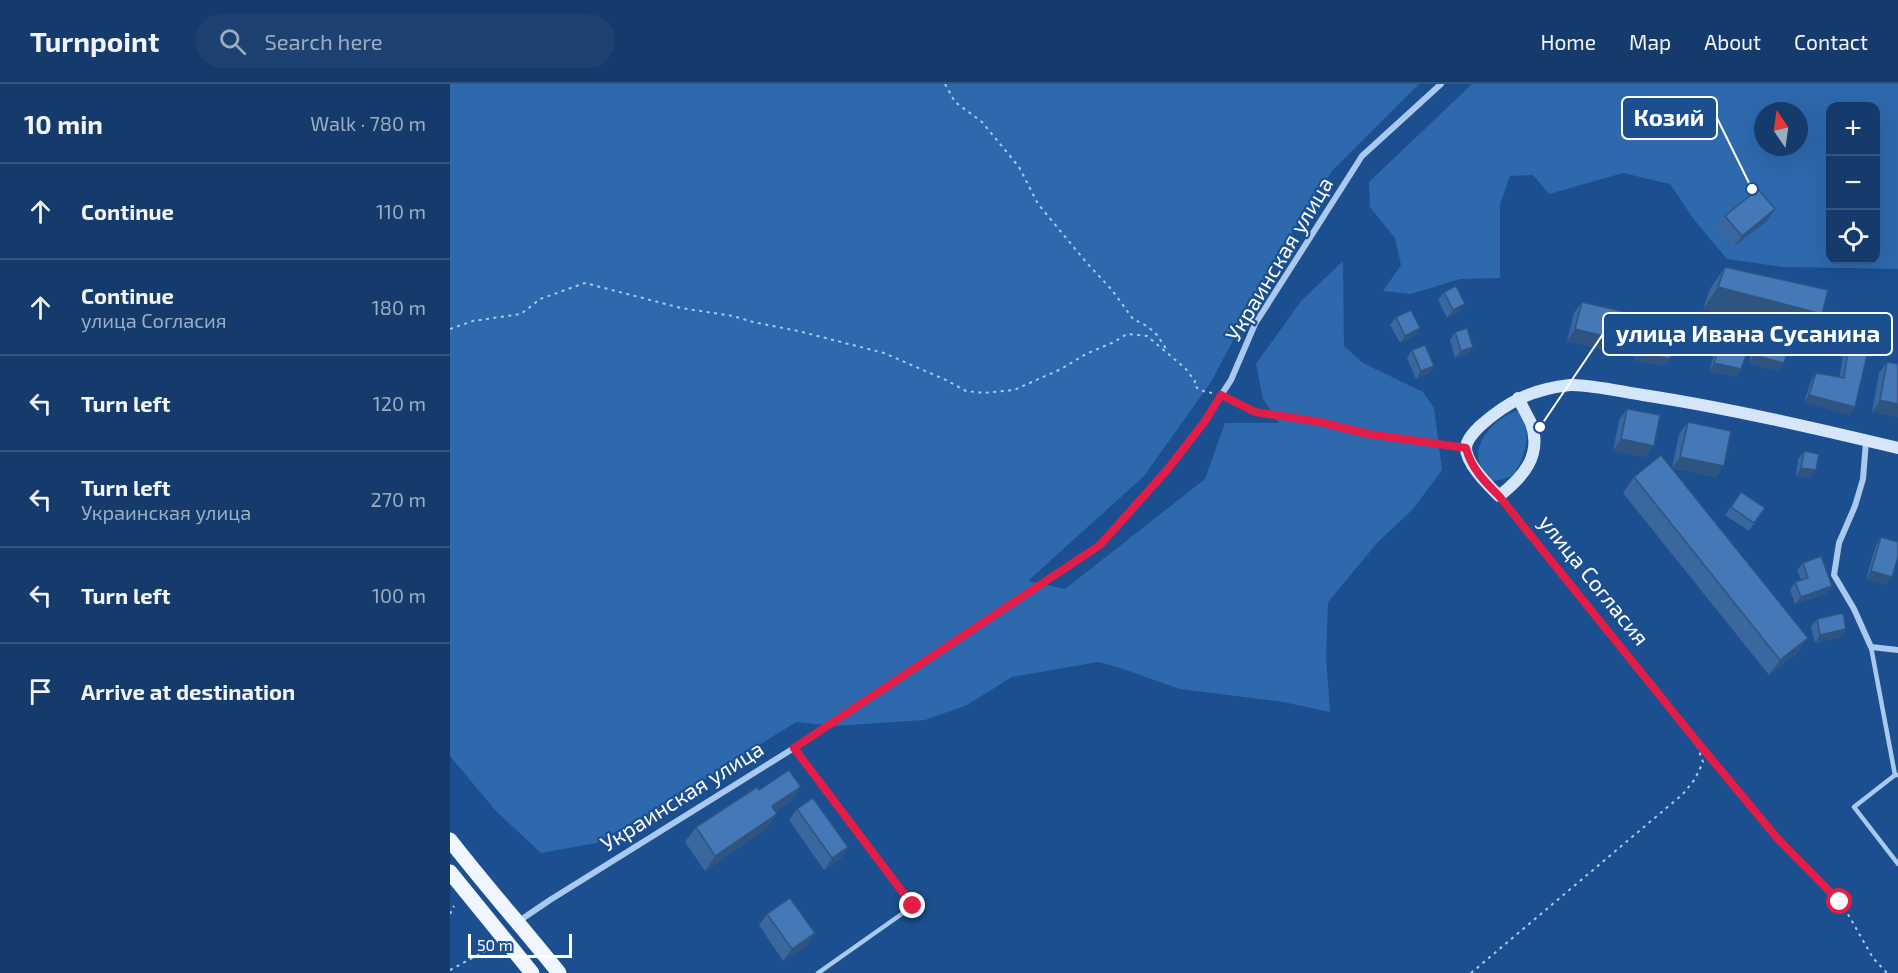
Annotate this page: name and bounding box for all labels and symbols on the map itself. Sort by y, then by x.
callout: Козий [1622,97,1717,139]
text: Козий [1634,102,1704,131]
north arrow [1754,102,1808,156]
street label: Украинская улица [1219,172,1338,346]
callout: улица Ивана Сусанина [1603,313,1892,355]
text: улица Ивана Сусанина [1616,318,1880,347]
street label: улица Согласия [1533,509,1655,650]
street label: Украинская улица [595,735,768,857]
route start [1826,888,1852,914]
route end [899,892,925,918]
scale bar [468,931,572,958]

